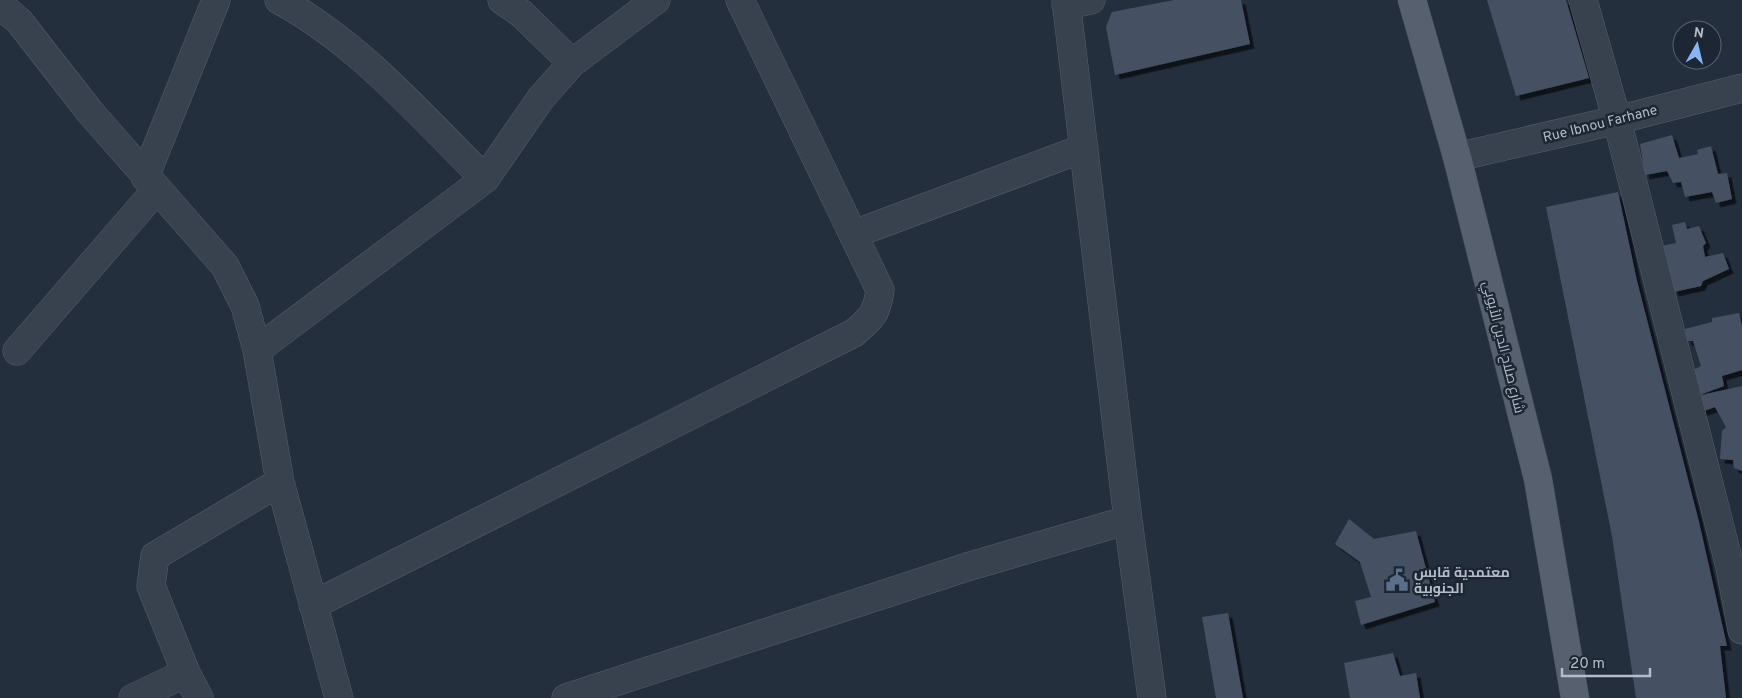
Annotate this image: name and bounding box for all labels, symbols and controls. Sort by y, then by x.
north arrow [1672,20,1722,70]
text: N [1692,24,1705,43]
street label: Rue Ibnou Farhane [1541,102,1659,147]
street label: شارع صلاح الدين الأيوبي [1476,280,1527,416]
place label: معتمدية قابس الجنوبية [1414,565,1510,598]
public building icon: معتمدية قابس الجنوبية [1384,567,1410,593]
scale bar [1562,646,1650,678]
text: 20 m [1570,655,1605,674]

